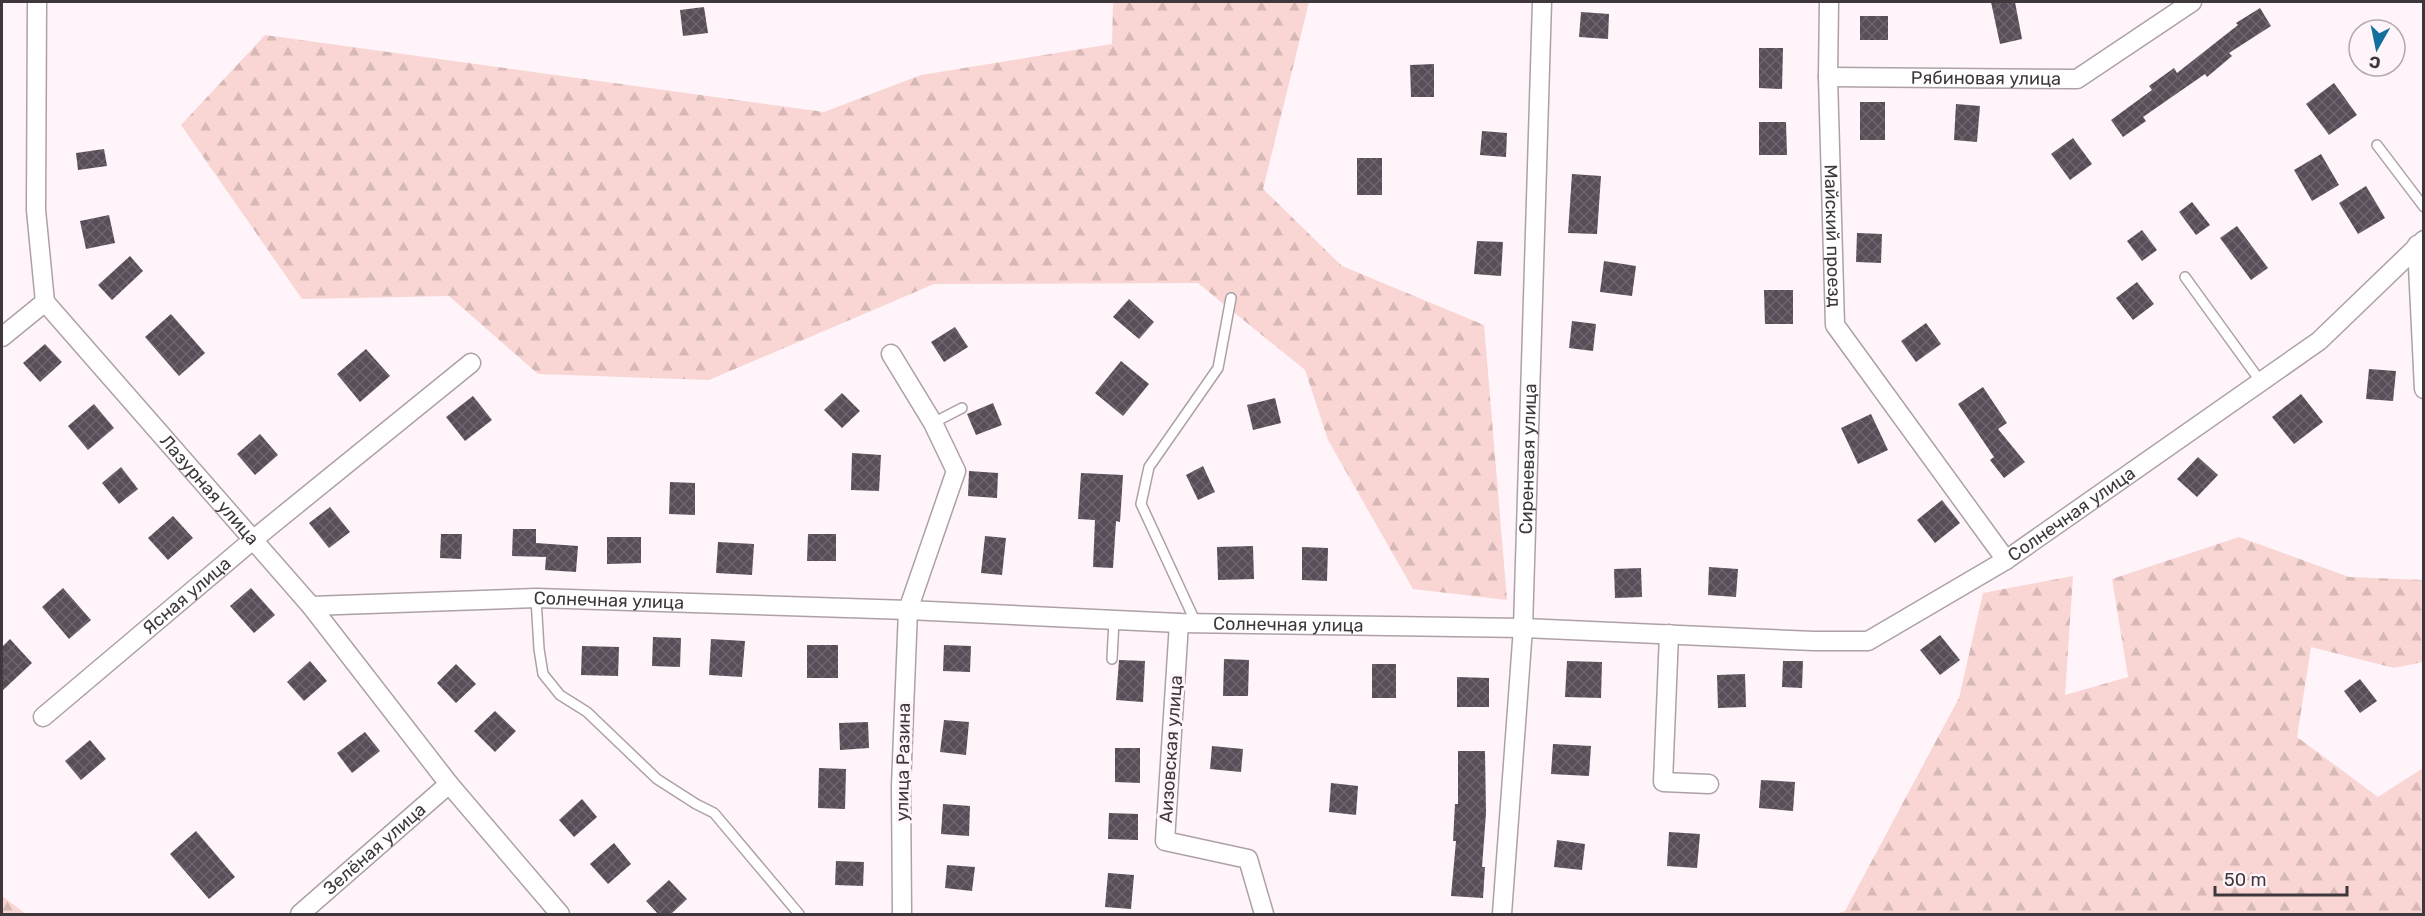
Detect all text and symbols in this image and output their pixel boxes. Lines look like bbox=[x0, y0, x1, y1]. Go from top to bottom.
north arrow bbox=[2347, 18, 2407, 78]
text: С bbox=[2368, 52, 2382, 73]
street label: Рябиновая улица bbox=[1911, 67, 2061, 90]
street label: Майский проезд bbox=[1819, 164, 1846, 308]
street label: Сиреневая улица bbox=[1515, 383, 1541, 535]
street label: Лазурная улица bbox=[155, 430, 264, 550]
street label: Солнечная улица bbox=[2004, 462, 2140, 566]
street label: Ясная улица bbox=[138, 552, 235, 639]
street label: Солнечная улица bbox=[533, 587, 684, 614]
street label: Солнечная улица bbox=[1213, 612, 1364, 637]
street label: Аизовская улица bbox=[1155, 674, 1187, 824]
street label: улица Разина bbox=[891, 702, 915, 822]
street label: Зелёная улица bbox=[319, 798, 430, 900]
scale bar bbox=[2215, 859, 2347, 897]
text: 50 m bbox=[2224, 869, 2267, 891]

